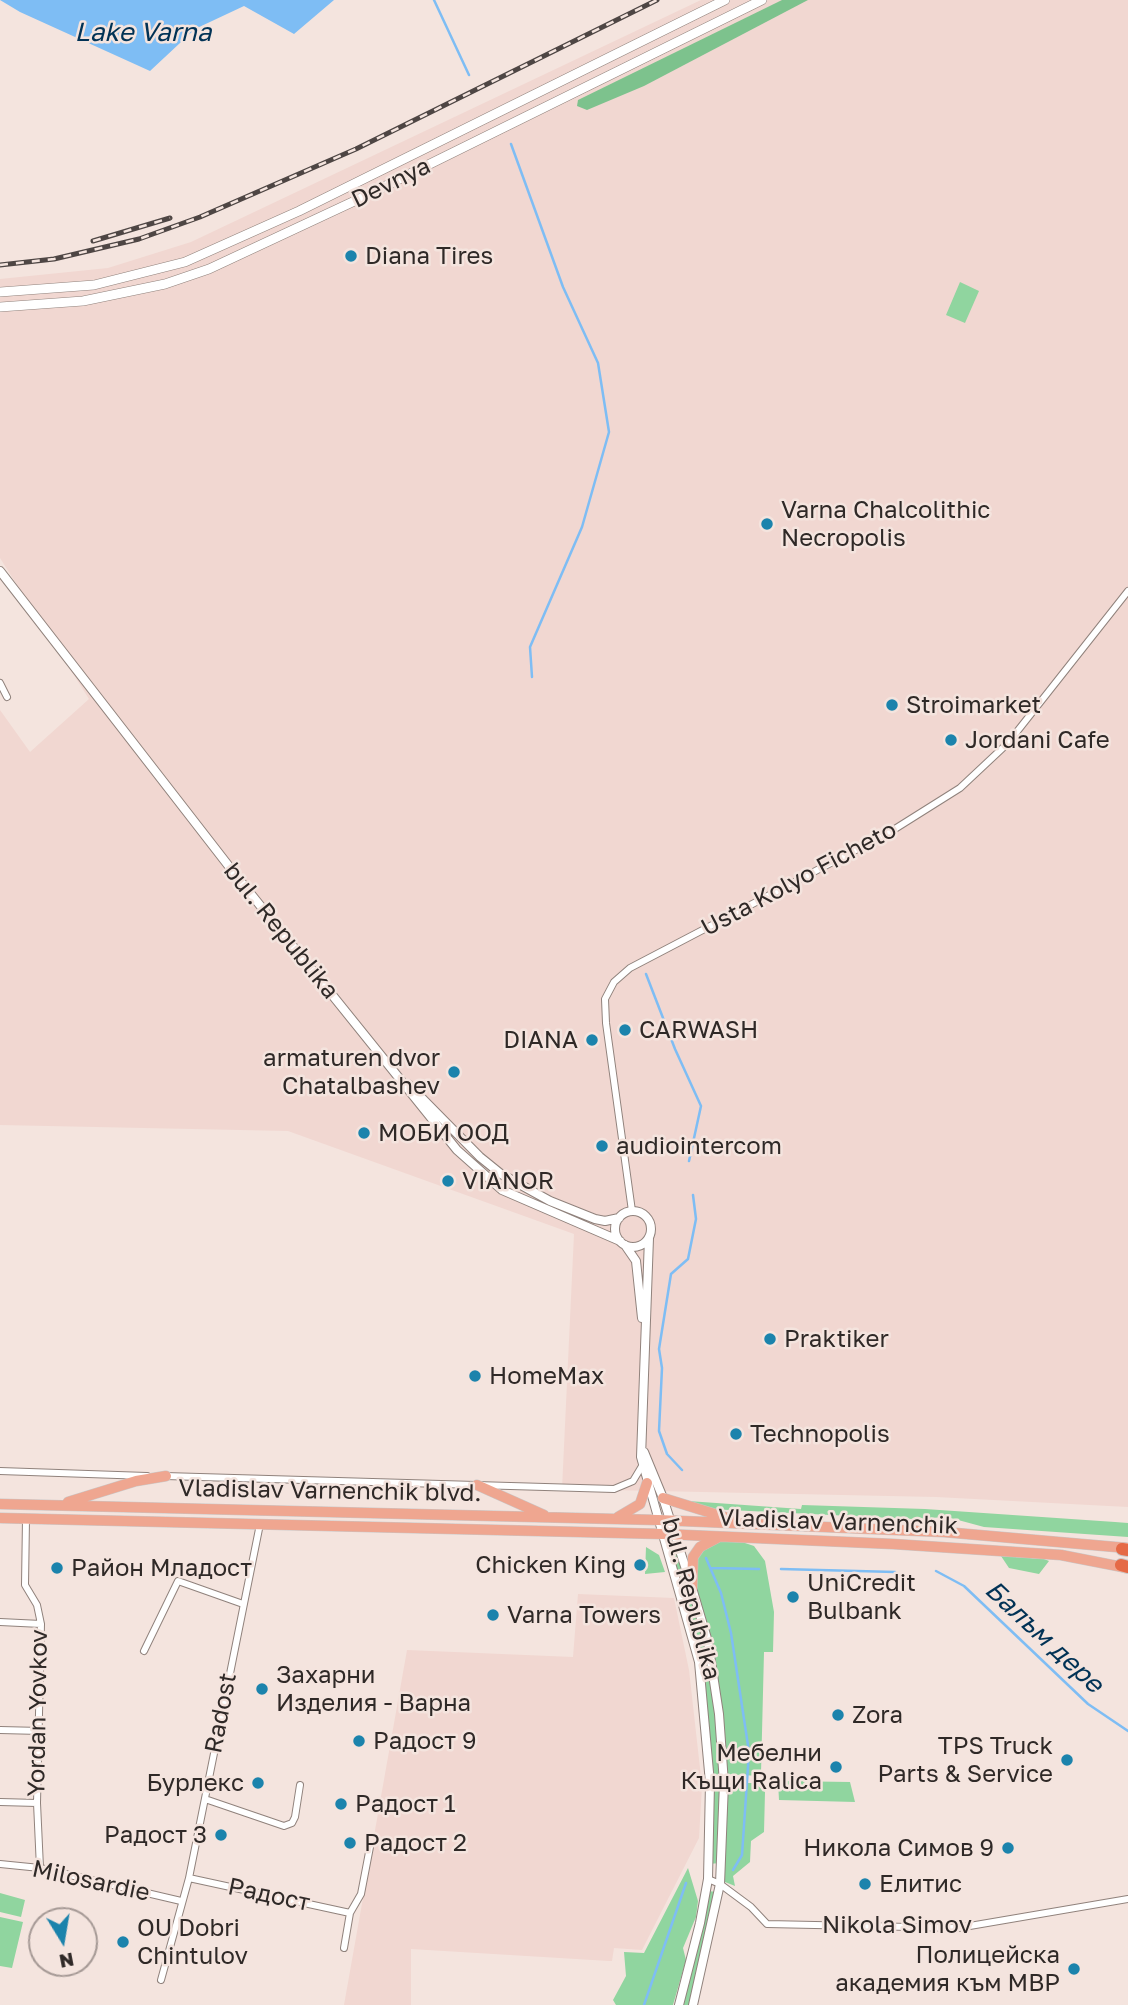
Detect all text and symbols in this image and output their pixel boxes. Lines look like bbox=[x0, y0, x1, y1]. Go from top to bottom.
water label: Lake Varna bbox=[75, 17, 211, 49]
street label: Devnya bbox=[347, 152, 435, 214]
place label: Diana Tires bbox=[365, 242, 493, 270]
marker: Diana Tires bbox=[343, 248, 359, 264]
place label: Varna Chalcolithic Necropolis bbox=[781, 496, 990, 552]
marker: Varna Chalcolithic Necropolis bbox=[759, 516, 775, 532]
place label: Stroimarket bbox=[906, 691, 1041, 719]
marker: Stroimarket bbox=[884, 697, 900, 713]
place label: Jordani Cafe bbox=[965, 726, 1110, 754]
marker: Jordani Cafe bbox=[943, 732, 959, 748]
street label: Usta Kolyo Ficheto bbox=[696, 815, 902, 943]
street label: bul. Republika bbox=[217, 857, 345, 1005]
place label: CARWASH bbox=[639, 1016, 758, 1044]
marker: CARWASH bbox=[617, 1022, 633, 1038]
place label: DIANA bbox=[503, 1026, 578, 1054]
marker: DIANA bbox=[584, 1032, 600, 1048]
place label: armaturen dvor Chatalbashev bbox=[263, 1044, 440, 1100]
marker: armaturen dvor Chatalbashev bbox=[446, 1064, 462, 1080]
place label: МОБИ ООД bbox=[378, 1119, 509, 1147]
marker: МОБИ ООД bbox=[356, 1125, 372, 1141]
place label: audiointercom bbox=[616, 1132, 782, 1160]
marker: audiointercom bbox=[594, 1138, 610, 1154]
place label: VIANOR bbox=[462, 1167, 554, 1195]
marker: VIANOR bbox=[440, 1173, 456, 1189]
place label: Praktiker bbox=[784, 1325, 889, 1353]
marker: Praktiker bbox=[762, 1331, 778, 1347]
place label: HomeMax bbox=[489, 1362, 604, 1390]
marker: HomeMax bbox=[467, 1368, 483, 1384]
place label: Technopolis bbox=[750, 1420, 890, 1448]
marker: Technopolis bbox=[728, 1426, 744, 1442]
street label: Vladislav Varnenchik blvd. bbox=[178, 1474, 482, 1508]
street label: Vladislav Varnenchik bbox=[717, 1503, 959, 1541]
street label: bul. Republika bbox=[656, 1515, 726, 1683]
place label: Chicken King bbox=[475, 1551, 626, 1579]
place label: Район Младост bbox=[71, 1554, 252, 1582]
marker: Chicken King bbox=[632, 1557, 648, 1573]
marker: Район Младост bbox=[49, 1560, 65, 1576]
place label: UniCredit Bulbank bbox=[807, 1569, 916, 1625]
water label: Балъм дере bbox=[979, 1574, 1109, 1700]
marker: UniCredit Bulbank bbox=[785, 1589, 801, 1605]
place label: Varna Towers bbox=[507, 1601, 661, 1629]
marker: Varna Towers bbox=[485, 1607, 501, 1623]
street label: Yordan Yovkov bbox=[22, 1629, 54, 1797]
place label: Захарни Изделия - Варна bbox=[276, 1661, 471, 1717]
street label: Radost bbox=[199, 1670, 243, 1756]
marker: Захарни Изделия - Варна bbox=[254, 1681, 270, 1697]
place label: Zora bbox=[852, 1701, 903, 1729]
marker: Zora bbox=[830, 1707, 846, 1723]
place label: Радост 9 bbox=[373, 1727, 477, 1755]
place label: TPS Truck Parts & Service bbox=[877, 1732, 1053, 1788]
marker: Радост 9 bbox=[351, 1733, 367, 1749]
place label: Мебелни Къщи Ralica bbox=[680, 1739, 822, 1795]
marker: TPS Truck Parts & Service bbox=[1059, 1752, 1075, 1768]
marker: Мебелни Къщи Ralica bbox=[828, 1759, 844, 1775]
place label: Бурлекс bbox=[146, 1769, 244, 1797]
marker: Бурлекс bbox=[250, 1775, 266, 1791]
place label: Радост 1 bbox=[355, 1790, 456, 1818]
marker: Радост 1 bbox=[333, 1796, 349, 1812]
place label: Радост 3 bbox=[104, 1821, 207, 1849]
marker: Радост 3 bbox=[213, 1827, 229, 1843]
place label: Радост 2 bbox=[364, 1829, 467, 1857]
place label: Никола Симов 9 bbox=[803, 1834, 994, 1862]
marker: Радост 2 bbox=[342, 1835, 358, 1851]
marker: Никола Симов 9 bbox=[1000, 1840, 1016, 1856]
street label: Milosardie bbox=[30, 1854, 152, 1908]
place label: Елитис bbox=[879, 1870, 962, 1898]
street label: Радост bbox=[225, 1872, 313, 1918]
marker: Елитис bbox=[857, 1876, 873, 1892]
north arrow bbox=[28, 1907, 98, 1977]
street label: Nikola Simov bbox=[822, 1911, 972, 1939]
place label: OU Dobri Chintulov bbox=[137, 1914, 248, 1970]
marker: OU Dobri Chintulov bbox=[115, 1934, 131, 1950]
place label: Полицейска академия към МВР bbox=[835, 1941, 1060, 1997]
text: N bbox=[57, 1948, 76, 1974]
marker: Полицейска академия към МВР bbox=[1066, 1961, 1082, 1977]

